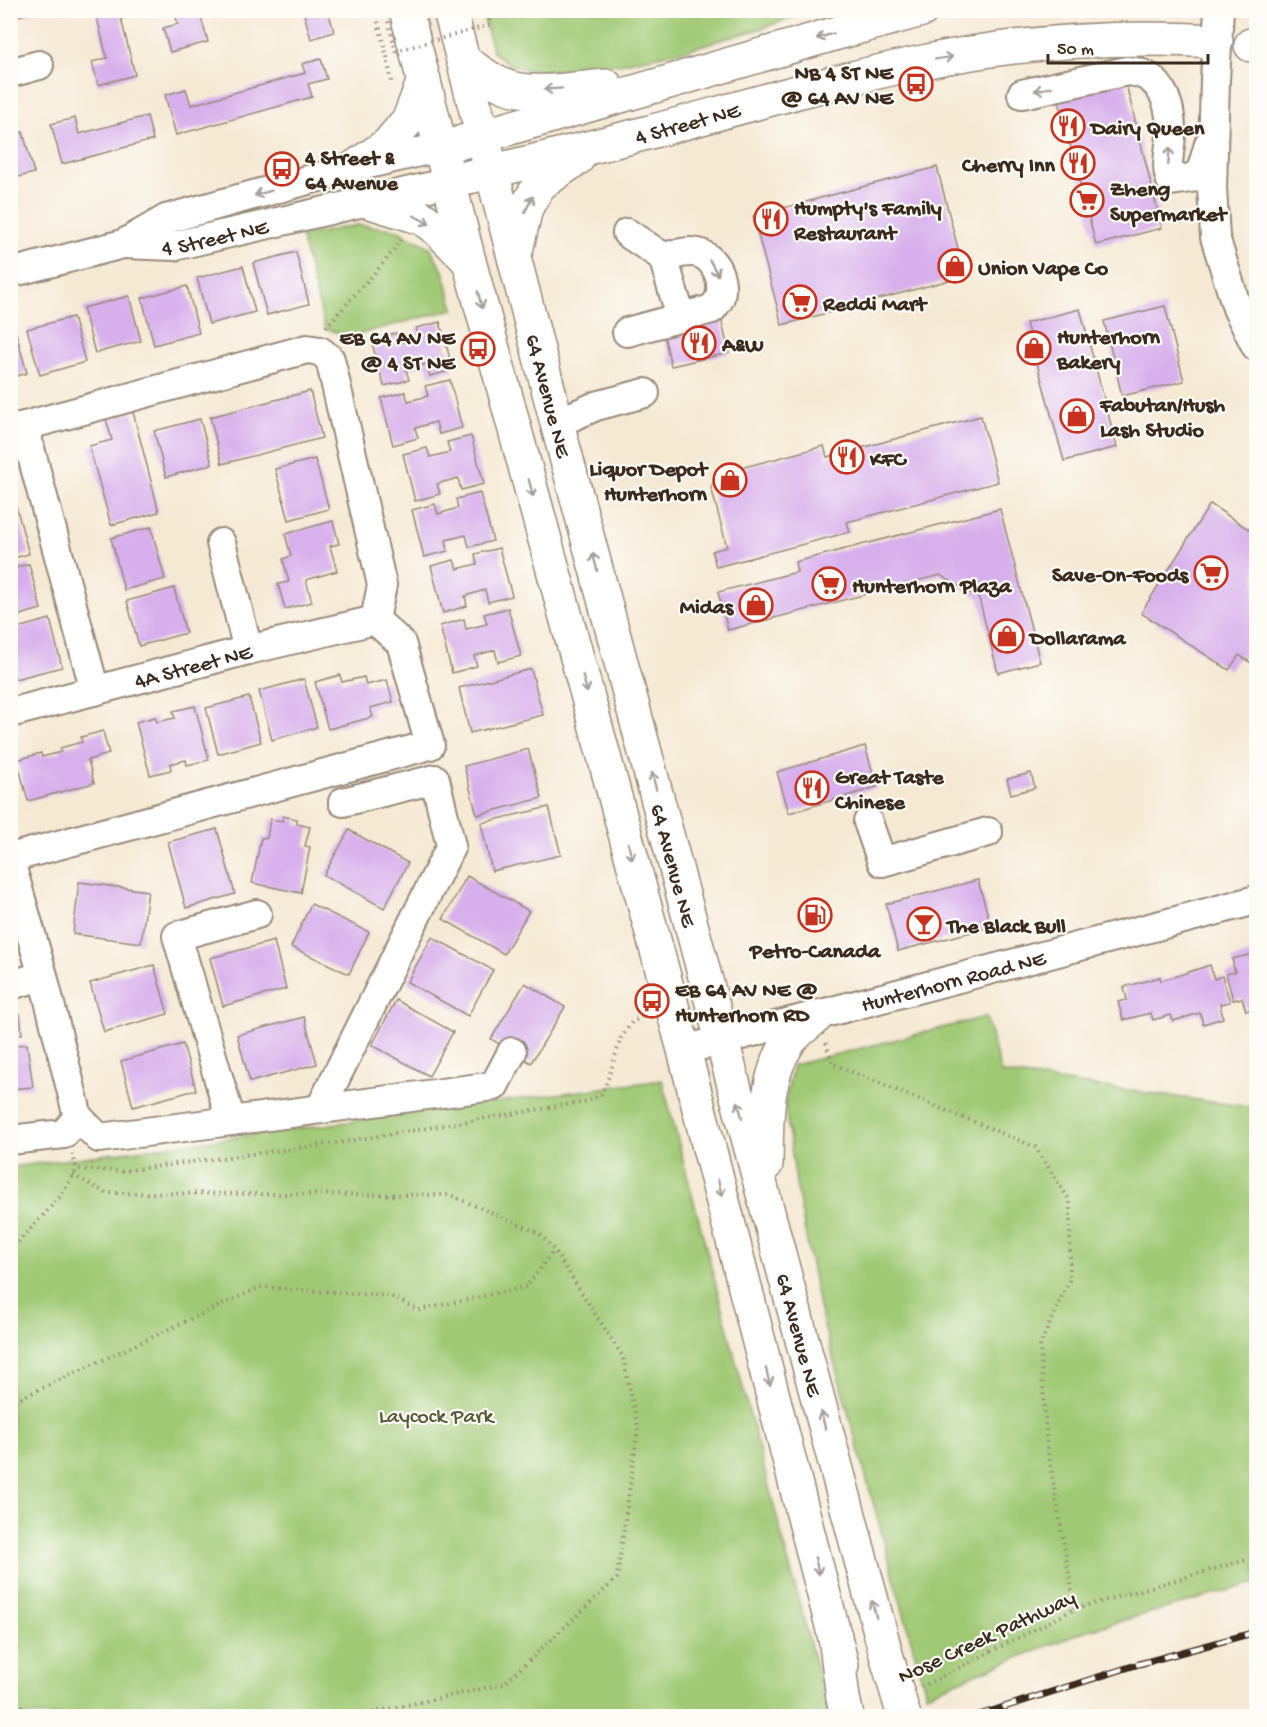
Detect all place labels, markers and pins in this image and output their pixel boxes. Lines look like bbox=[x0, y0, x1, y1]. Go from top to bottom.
place label: NB 4 ST NE @ 64 AV NE bbox=[781, 62, 894, 113]
bus stop icon: NB 4 ST NE @ 64 AV NE bbox=[898, 66, 934, 102]
restaurant icon: Dairy Queen bbox=[1050, 108, 1086, 144]
place label: Dairy Queen bbox=[1089, 117, 1205, 143]
restaurant icon: Cherry Inn bbox=[1060, 145, 1096, 181]
place label: 4 Street & 64 Avenue bbox=[304, 147, 399, 198]
bus stop icon: 4 Street & 64 Avenue bbox=[264, 151, 300, 187]
place label: Cherry Inn bbox=[961, 154, 1056, 180]
place label: Zheng Supermarket bbox=[1110, 178, 1228, 229]
supermarket icon: Zheng Supermarket bbox=[1069, 182, 1105, 218]
place label: Humpty's Family Restaurant bbox=[793, 197, 942, 248]
restaurant icon: Humpty's Family Restaurant bbox=[753, 201, 789, 237]
shop icon: Union Vape Co bbox=[937, 248, 973, 284]
place label: Union Vape Co bbox=[978, 257, 1109, 283]
supermarket icon: Reddi Mart bbox=[782, 284, 818, 320]
place label: Reddi Mart bbox=[822, 293, 928, 319]
restaurant icon: A&W bbox=[681, 325, 717, 361]
place label: Hunterhorn Bakery bbox=[1056, 326, 1160, 377]
place label: EB 64 AV NE @ 4 ST NE bbox=[340, 327, 456, 378]
shop icon: Hunterhorn Bakery bbox=[1016, 330, 1052, 366]
bus stop icon: EB 64 AV NE @ 4 ST NE bbox=[460, 331, 496, 367]
place label: A&W bbox=[721, 334, 764, 360]
place label: Fabutan/Hush Lash Studio bbox=[1099, 394, 1225, 445]
shop icon: Fabutan/Hush Lash Studio bbox=[1059, 398, 1095, 434]
restaurant icon: KFC bbox=[829, 439, 865, 475]
place label: KFC bbox=[869, 448, 907, 474]
place label: Liquor Depot Hunterhorn bbox=[589, 458, 709, 509]
shop icon: Liquor Depot Hunterhorn bbox=[712, 462, 748, 498]
supermarket icon: Save-On-Foods bbox=[1193, 555, 1229, 591]
place label: Save-On-Foods bbox=[1052, 564, 1190, 590]
supermarket icon: Hunterhorn Plaza bbox=[811, 566, 847, 602]
place label: Hunterhorn Plaza bbox=[852, 575, 1013, 601]
shop icon: Midas bbox=[738, 587, 774, 623]
place label: Midas bbox=[680, 596, 735, 622]
shop icon: Dollarama bbox=[989, 618, 1025, 654]
place label: Dollarama bbox=[1028, 627, 1127, 653]
place label: Great Taste Chinese bbox=[834, 766, 944, 817]
restaurant icon: Great Taste Chinese bbox=[794, 770, 830, 806]
fuel station icon: Petro-Canada bbox=[797, 897, 833, 933]
bar icon: The Black Bull bbox=[906, 906, 942, 942]
place label: The Black Bull bbox=[945, 915, 1066, 941]
place label: Petro-Canada bbox=[749, 940, 882, 966]
place label: EB 64 AV NE @ Hunterhorn RD bbox=[675, 979, 818, 1030]
bus stop icon: EB 64 AV NE @ Hunterhorn RD bbox=[634, 983, 670, 1019]

